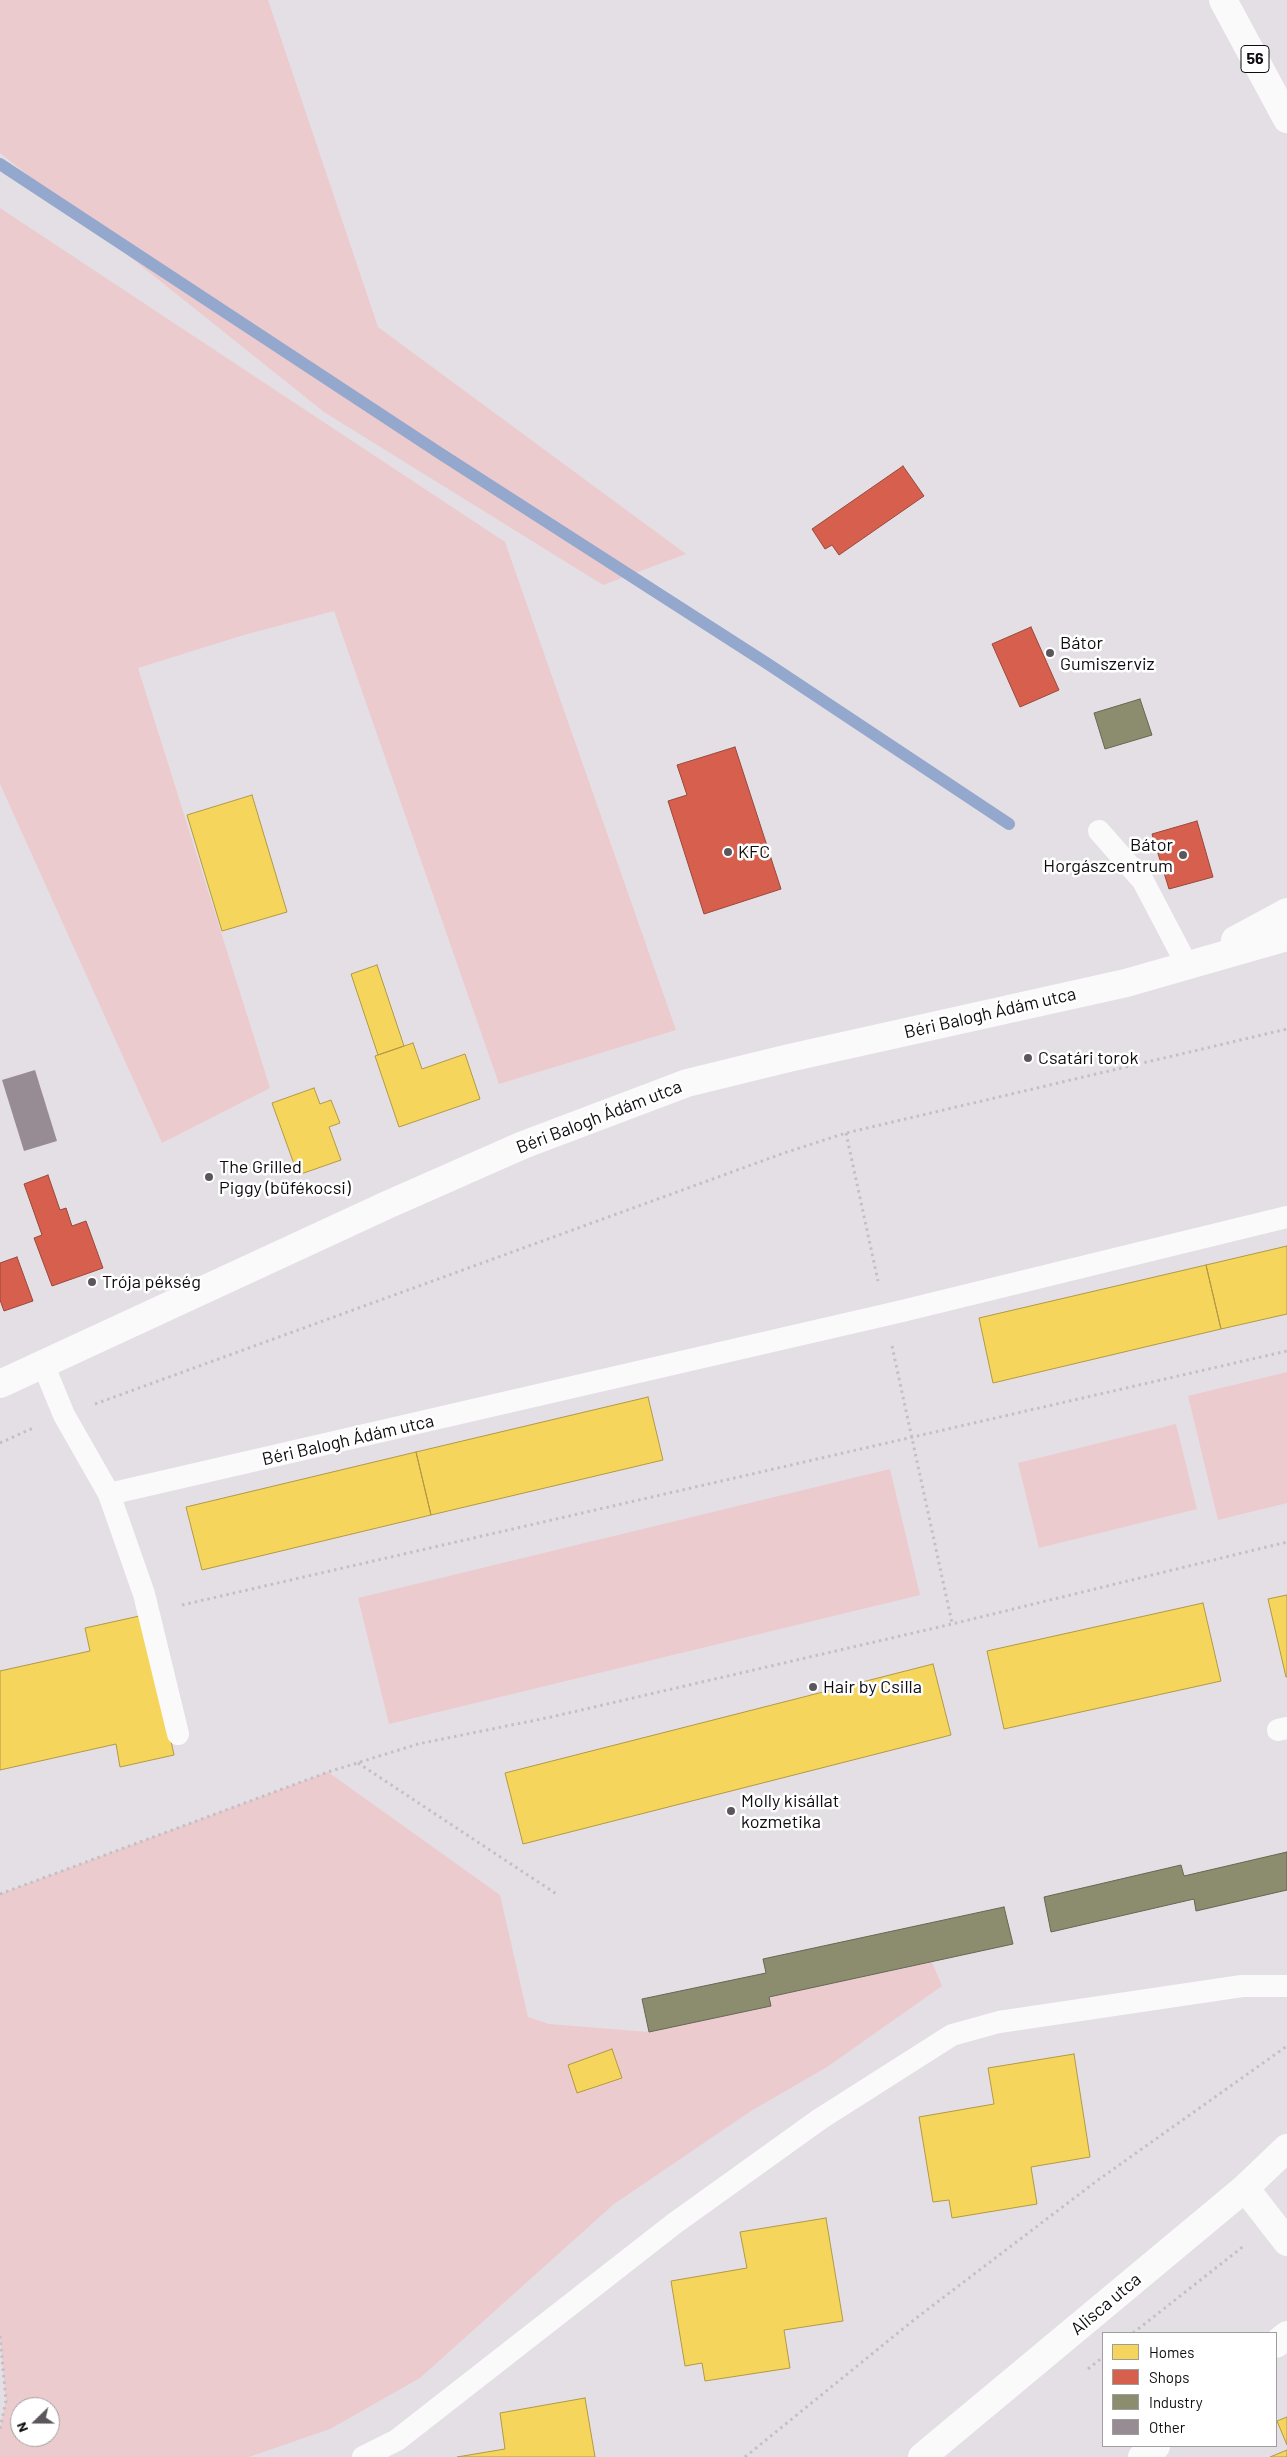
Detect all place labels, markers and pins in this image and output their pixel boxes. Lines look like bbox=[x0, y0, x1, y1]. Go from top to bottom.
place label: Bátor Gumiszerviz bbox=[1060, 632, 1155, 674]
marker: Bátor Gumiszerviz bbox=[1044, 647, 1056, 659]
place label: Bátor Horgászcentrum bbox=[1043, 834, 1173, 876]
place label: KFC bbox=[738, 841, 770, 863]
marker: KFC bbox=[722, 846, 734, 858]
marker: Bátor Horgászcentrum bbox=[1177, 849, 1189, 861]
place label: Csatári torok bbox=[1038, 1047, 1139, 1069]
marker: Csatári torok bbox=[1022, 1052, 1034, 1064]
place label: The Grilled Piggy (büfékocsi) bbox=[219, 1156, 351, 1198]
marker: The Grilled Piggy (büfékocsi) bbox=[203, 1171, 215, 1183]
place label: Trója pékség bbox=[102, 1271, 201, 1293]
marker: Trója pékség bbox=[86, 1276, 98, 1288]
place label: Hair by Csilla bbox=[823, 1676, 922, 1698]
marker: Hair by Csilla bbox=[807, 1681, 819, 1693]
place label: Molly kisállat kozmetika bbox=[741, 1790, 839, 1832]
marker: Molly kisállat kozmetika bbox=[725, 1805, 737, 1817]

